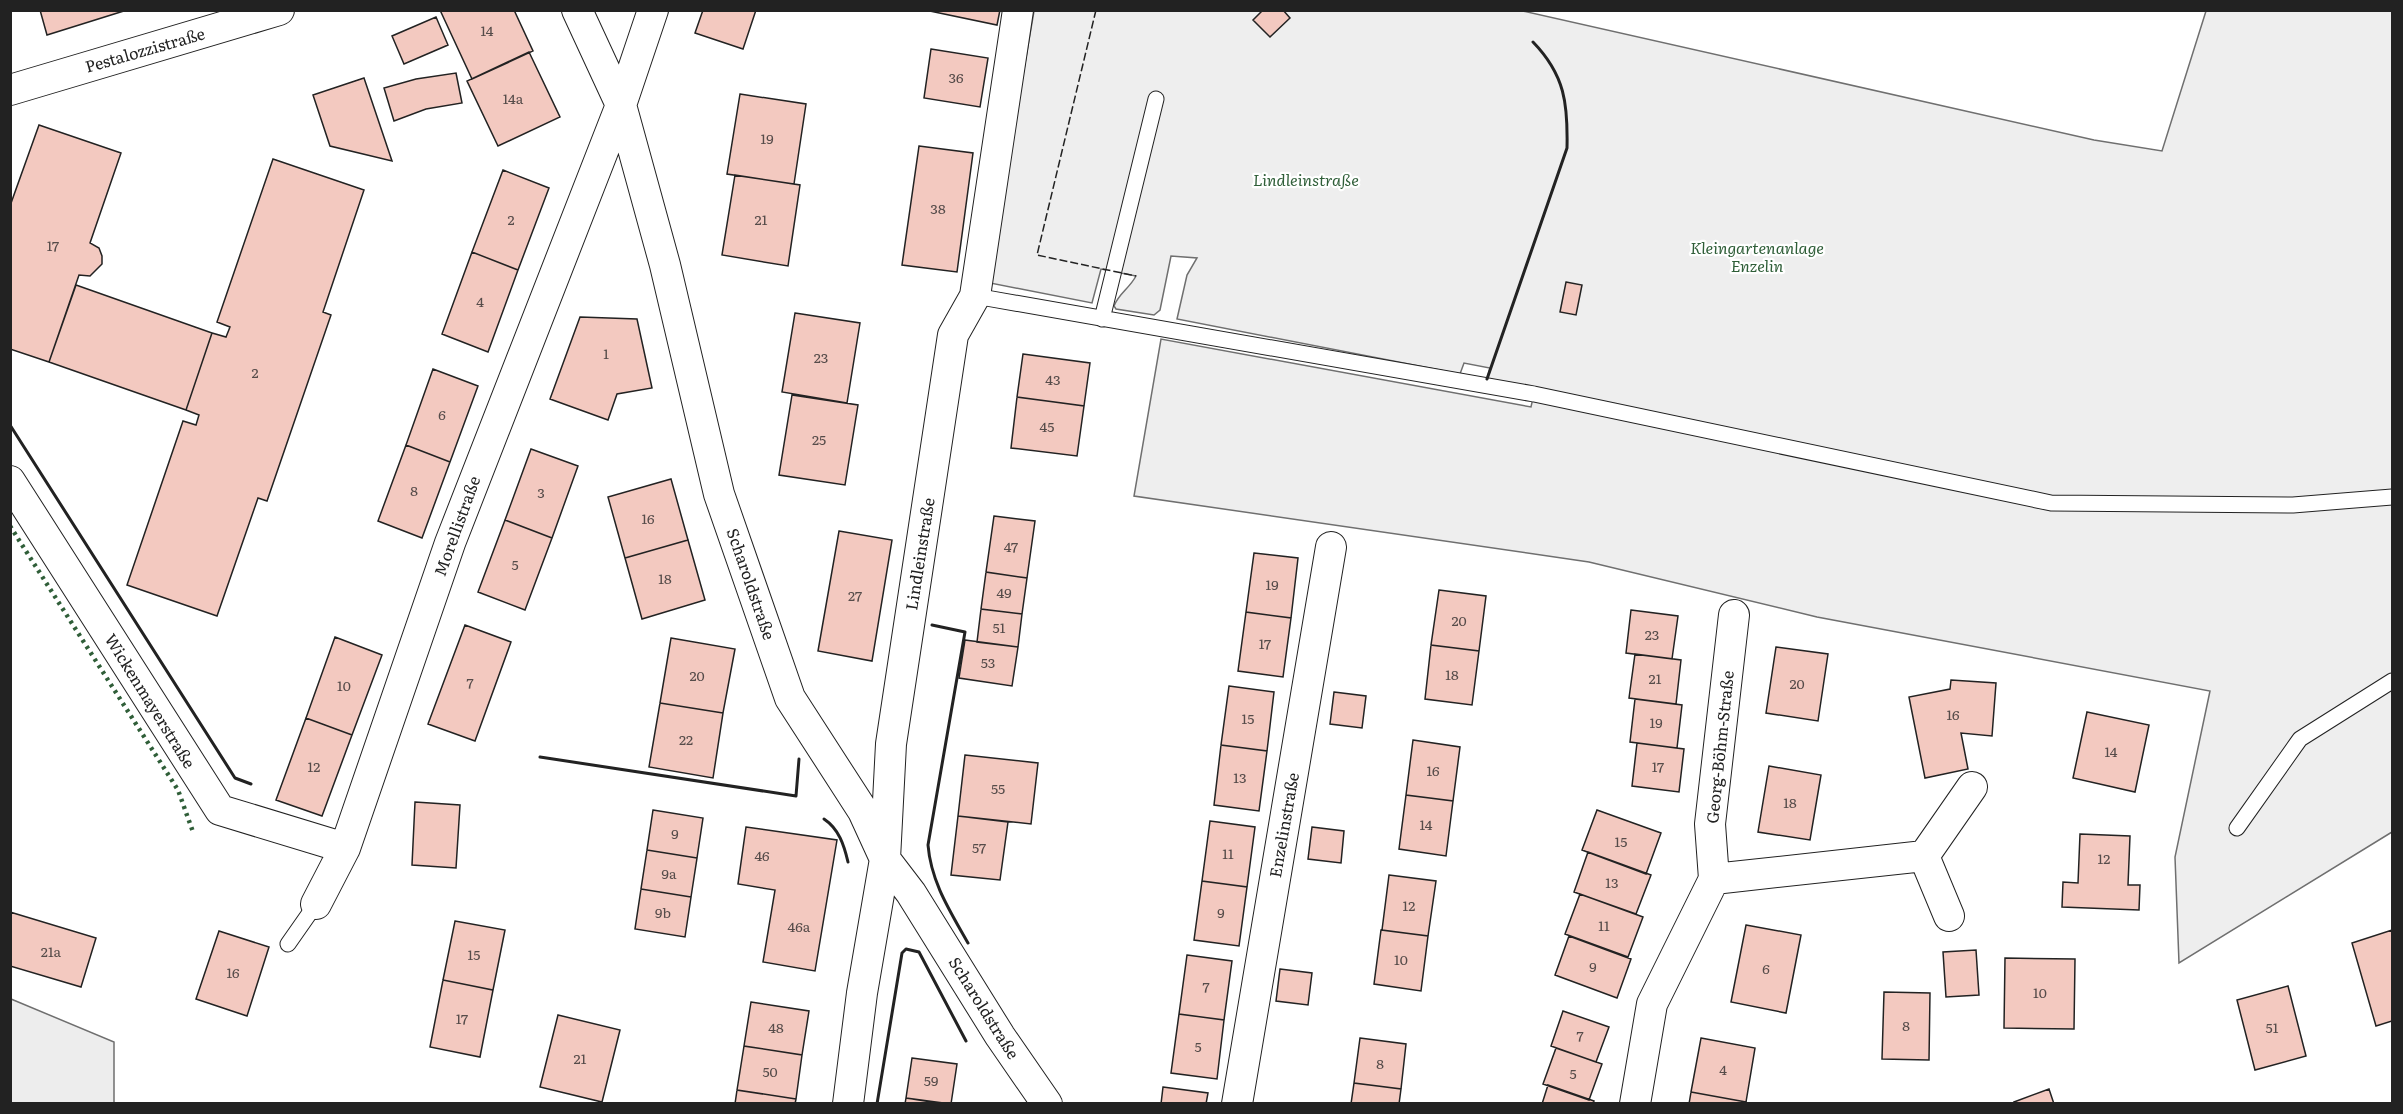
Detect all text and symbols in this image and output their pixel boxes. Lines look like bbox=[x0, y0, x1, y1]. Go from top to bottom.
street label: Pestalozzistraße bbox=[82, 20, 207, 78]
house number: 14 bbox=[481, 20, 494, 40]
house number: 36 bbox=[948, 67, 964, 87]
house number: 14a bbox=[503, 88, 524, 108]
house number: 19 bbox=[760, 128, 774, 148]
park label: Lindleinstraße bbox=[1253, 167, 1359, 191]
house number: 38 bbox=[930, 198, 946, 218]
house number: 2 bbox=[507, 209, 515, 229]
house number: 21 bbox=[755, 209, 768, 229]
house number: 17 bbox=[47, 235, 59, 255]
park label: Kleingartenanlage Enzelin bbox=[1690, 235, 1824, 277]
house number: 4 bbox=[476, 291, 484, 311]
house number: 1 bbox=[603, 343, 609, 363]
house number: 23 bbox=[814, 347, 828, 367]
house number: 2 bbox=[251, 362, 259, 382]
house number: 43 bbox=[1045, 369, 1061, 389]
house number: 6 bbox=[438, 404, 446, 424]
house number: 45 bbox=[1040, 416, 1054, 436]
house number: 25 bbox=[812, 429, 826, 449]
street label: Morellistraße bbox=[427, 472, 485, 579]
house number: 8 bbox=[410, 480, 418, 500]
house number: 3 bbox=[537, 482, 545, 502]
street label: Lindleinstraße bbox=[898, 496, 940, 612]
house number: 16 bbox=[641, 508, 655, 528]
street label: Scharoldstraße bbox=[722, 525, 782, 643]
house number: 47 bbox=[1004, 536, 1018, 556]
house number: 5 bbox=[511, 554, 519, 574]
house number: 18 bbox=[658, 568, 672, 588]
house number: 19 bbox=[1265, 574, 1279, 594]
house number: 49 bbox=[996, 582, 1012, 602]
house number: 27 bbox=[848, 585, 862, 605]
house number: 20 bbox=[1451, 610, 1467, 630]
house number: 51 bbox=[993, 617, 1006, 637]
house number: 23 bbox=[1645, 624, 1659, 644]
street label: Wickenmayerstraße bbox=[100, 628, 202, 772]
house number: 17 bbox=[1259, 633, 1271, 653]
house number: 53 bbox=[981, 652, 995, 672]
house number: 18 bbox=[1445, 664, 1459, 684]
house number: 20 bbox=[689, 665, 705, 685]
house number: 21 bbox=[1649, 668, 1662, 688]
street label: Georg-Böhm-Straße bbox=[1699, 669, 1739, 824]
house number: 7 bbox=[466, 672, 474, 692]
house number: 20 bbox=[1789, 673, 1805, 693]
house number: 10 bbox=[337, 675, 351, 695]
house number: 16 bbox=[1946, 704, 1960, 724]
house number: 15 bbox=[1242, 708, 1254, 728]
house number: 19 bbox=[1649, 712, 1663, 732]
house number: 22 bbox=[679, 729, 693, 749]
house number: 14 bbox=[2105, 741, 2118, 761]
house number: 12 bbox=[308, 756, 320, 776]
house number: 17 bbox=[1652, 756, 1664, 776]
house number: 16 bbox=[1426, 760, 1440, 780]
house number: 13 bbox=[1233, 767, 1247, 787]
street label: Enzelinstraße bbox=[1262, 770, 1304, 879]
house number: 55 bbox=[991, 778, 1005, 798]
house number: 18 bbox=[1783, 792, 1797, 812]
house number: 14 bbox=[1420, 814, 1433, 834]
house number: 9 bbox=[671, 823, 679, 843]
house number: 15 bbox=[1615, 831, 1627, 851]
house number: 57 bbox=[972, 837, 986, 857]
house number: 11 bbox=[1222, 843, 1234, 863]
house number: 46 bbox=[754, 845, 770, 865]
house number: 12 bbox=[2098, 848, 2110, 868]
house number: 9a bbox=[662, 863, 677, 883]
house number: 13 bbox=[1605, 872, 1619, 892]
house number: 12 bbox=[1403, 895, 1415, 915]
house number: 9b bbox=[655, 902, 671, 922]
house number: 9 bbox=[1217, 902, 1225, 922]
house number: 11 bbox=[1598, 915, 1610, 935]
house number: 46a bbox=[788, 916, 811, 936]
house number: 21a bbox=[41, 941, 62, 961]
house number: 15 bbox=[468, 944, 480, 964]
house number: 10 bbox=[1394, 949, 1408, 969]
street label: Scharoldstraße bbox=[944, 952, 1026, 1063]
house number: 9 bbox=[1589, 956, 1597, 976]
house number: 6 bbox=[1762, 958, 1770, 978]
house number: 16 bbox=[226, 962, 240, 982]
house number: 7 bbox=[1202, 976, 1210, 996]
house number: 10 bbox=[2033, 982, 2047, 1002]
house number: 17 bbox=[456, 1008, 468, 1028]
house number: 8 bbox=[1902, 1015, 1910, 1035]
house number: 48 bbox=[768, 1017, 784, 1037]
house number: 51 bbox=[2266, 1017, 2279, 1037]
house number: 7 bbox=[1576, 1025, 1584, 1045]
house number: 5 bbox=[1194, 1036, 1202, 1056]
house number: 21 bbox=[574, 1048, 587, 1068]
house number: 8 bbox=[1376, 1053, 1384, 1073]
house number: 4 bbox=[1719, 1059, 1727, 1079]
house number: 50 bbox=[762, 1061, 778, 1081]
house number: 5 bbox=[1569, 1063, 1577, 1083]
house number: 59 bbox=[924, 1070, 938, 1090]

